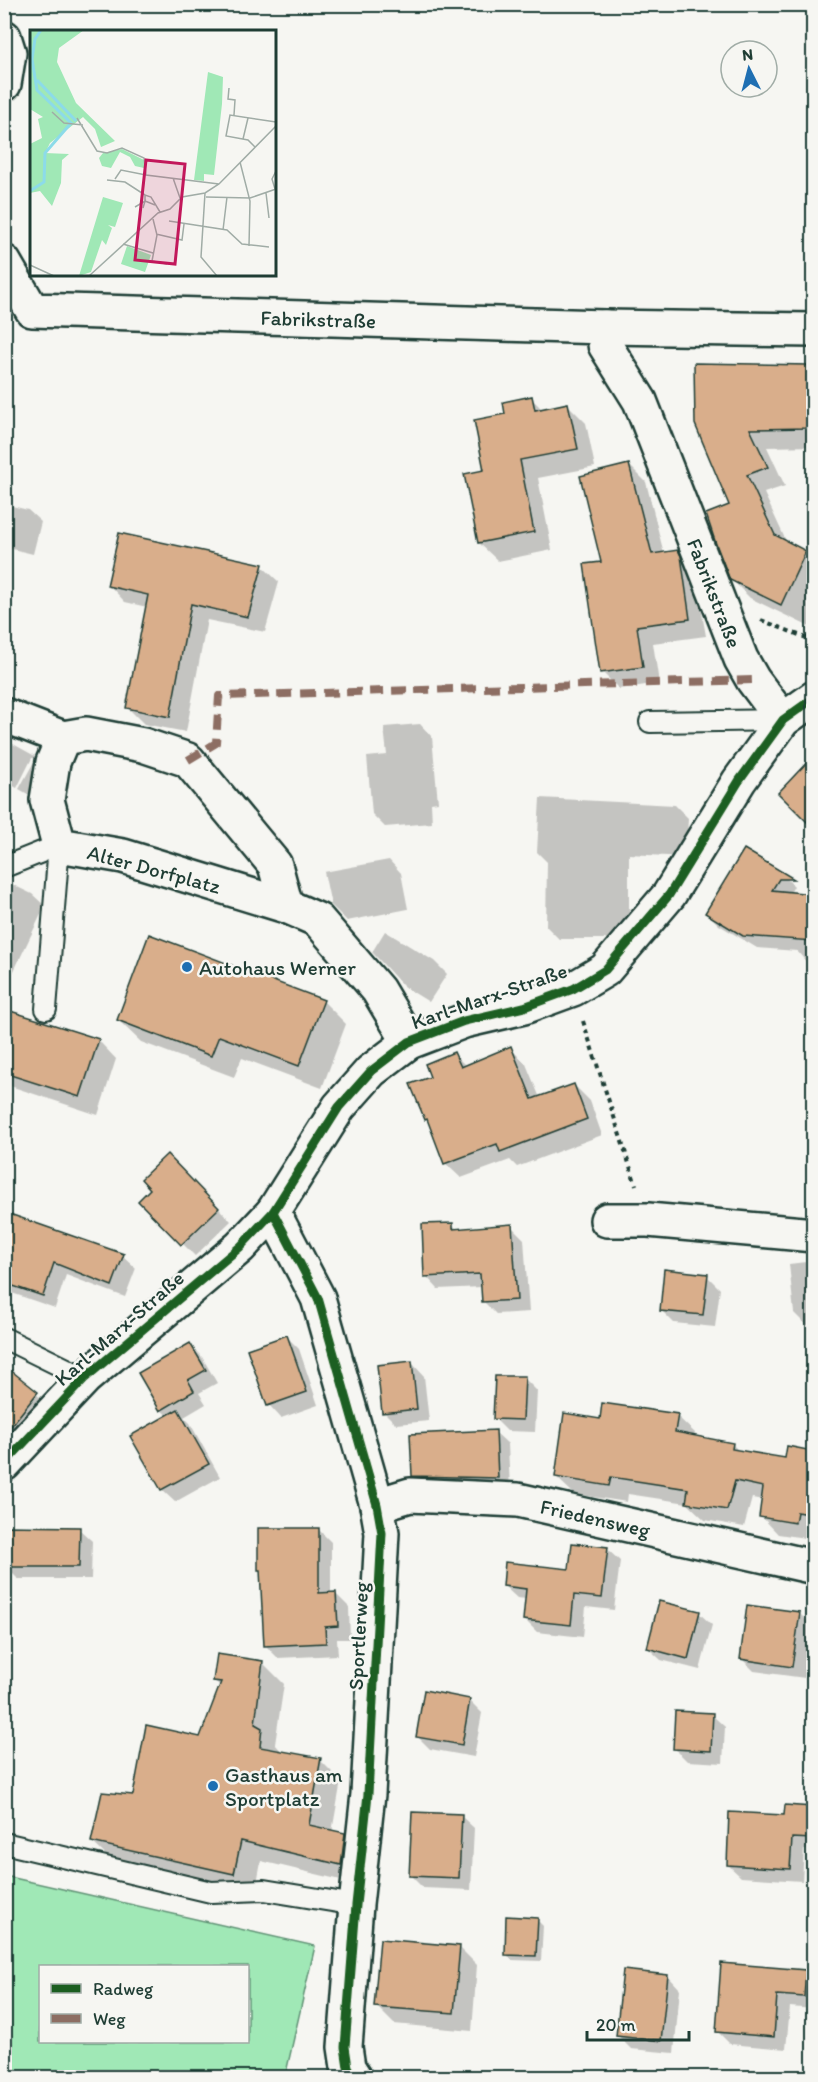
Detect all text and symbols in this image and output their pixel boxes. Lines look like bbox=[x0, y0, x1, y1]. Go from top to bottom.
inset map bbox=[30, 30, 276, 276]
north arrow bbox=[719, 39, 779, 99]
text: N bbox=[741, 45, 754, 65]
street label: Fabrikstraße bbox=[260, 304, 376, 333]
street label: Fabrikstraße bbox=[682, 534, 748, 651]
street label: Alter Dorfplatz bbox=[85, 839, 223, 899]
place label: Autohaus Werner bbox=[199, 955, 356, 980]
street label: Karl-Marx-Straße bbox=[408, 958, 570, 1034]
marker: Autohaus Werner bbox=[180, 960, 194, 974]
street label: Karl-Marx-Straße bbox=[49, 1265, 189, 1391]
street label: Friedensweg bbox=[538, 1493, 653, 1542]
street label: Sportlerweg bbox=[343, 1581, 373, 1691]
place label: Gasthaus am Sportplatz bbox=[225, 1762, 343, 1811]
marker: Gasthaus am Sportplatz bbox=[206, 1779, 220, 1793]
legend bbox=[39, 1965, 249, 2043]
text: Radweg bbox=[93, 1978, 154, 2000]
scale bar bbox=[587, 2004, 689, 2042]
text: Weg bbox=[93, 2008, 126, 2030]
text: 20 m bbox=[596, 2014, 636, 2036]

